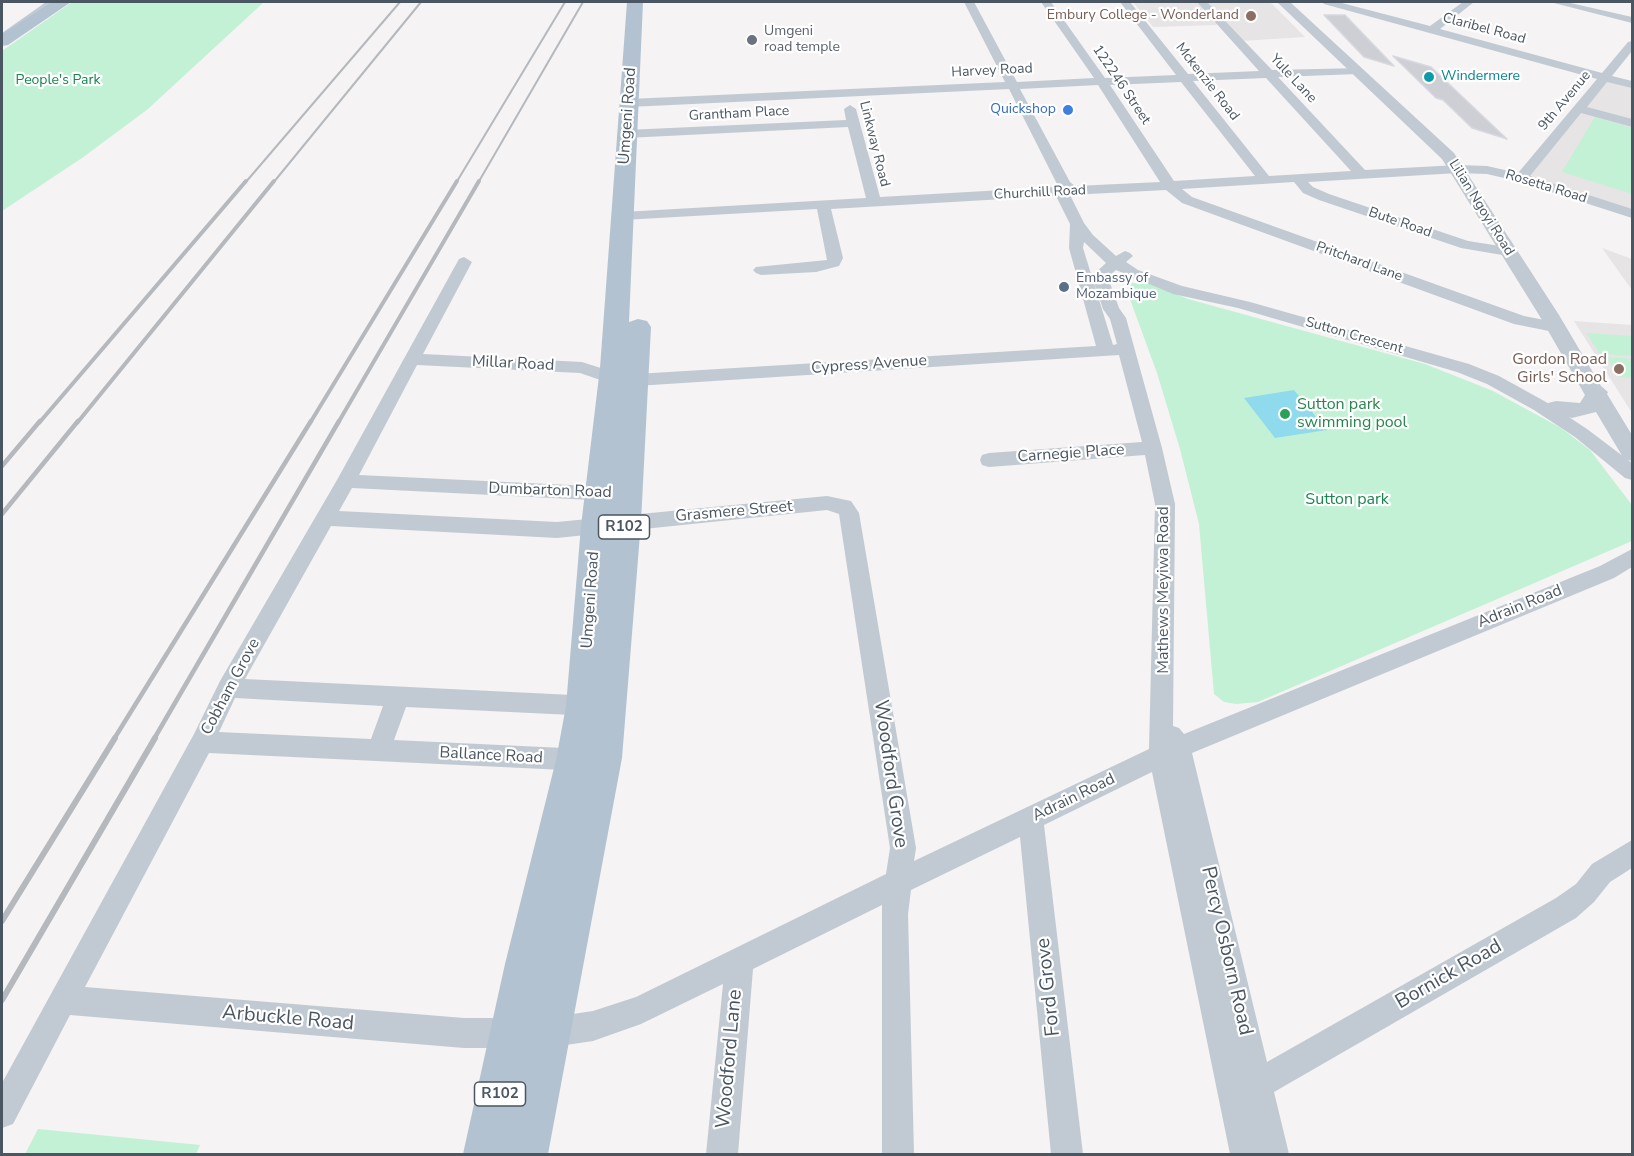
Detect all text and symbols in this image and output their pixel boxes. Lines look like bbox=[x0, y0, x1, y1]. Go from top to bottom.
place label: Embury College - Wonderland bbox=[1047, 8, 1239, 24]
marker: Embury College - Wonderland bbox=[1244, 9, 1258, 23]
street label: Claribel Road bbox=[1441, 10, 1527, 48]
place label: Umgeni road temple bbox=[764, 24, 840, 56]
marker: Umgeni road temple bbox=[745, 33, 759, 47]
street label: Mckenzie Road bbox=[1171, 40, 1243, 124]
street label: 122246 Street bbox=[1088, 42, 1154, 128]
street label: Yule Lane bbox=[1266, 51, 1320, 107]
street label: Harvey Road bbox=[951, 60, 1033, 82]
street label: Umgeni Road bbox=[615, 67, 641, 165]
street label: 9th Avenue bbox=[1535, 68, 1595, 134]
place label: Windermere bbox=[1441, 69, 1520, 85]
marker: Windermere bbox=[1422, 70, 1436, 84]
park label: People's Park bbox=[16, 73, 100, 89]
street label: Linkway Road bbox=[855, 99, 893, 189]
place label: Quickshop bbox=[990, 102, 1056, 118]
street label: Grantham Place bbox=[688, 103, 790, 125]
marker: Quickshop bbox=[1061, 103, 1075, 117]
street label: Lilian Ngoyi Road bbox=[1445, 157, 1517, 259]
street label: Rosetta Road bbox=[1503, 167, 1589, 207]
street label: Churchill Road bbox=[993, 182, 1087, 204]
street label: Bute Road bbox=[1366, 204, 1434, 242]
street label: Pritchard Lane bbox=[1313, 239, 1405, 285]
place label: Embassy of Mozambique bbox=[1076, 271, 1156, 304]
marker: Embassy of Mozambique bbox=[1057, 280, 1071, 294]
street label: Sutton Crescent bbox=[1303, 314, 1405, 358]
place label: Gordon Road Girls' School bbox=[1512, 350, 1607, 388]
street label: Cypress Avenue bbox=[810, 351, 928, 379]
street label: Millar Road bbox=[471, 352, 555, 376]
marker: Gordon Road Girls' School bbox=[1612, 362, 1626, 376]
place label: Sutton park swimming pool bbox=[1297, 395, 1407, 433]
marker: Sutton park swimming pool bbox=[1278, 407, 1292, 421]
street label: Carnegie Place bbox=[1017, 441, 1125, 467]
street label: Dumbarton Road bbox=[488, 479, 612, 503]
park label: Sutton park bbox=[1305, 490, 1389, 510]
street label: Grasmere Street bbox=[675, 497, 793, 527]
street label: Mathews Meyiwa Road bbox=[1154, 506, 1174, 674]
road number: R102 bbox=[598, 515, 650, 539]
street label: Umgeni Road bbox=[578, 551, 604, 649]
street label: Adrain Road bbox=[1475, 581, 1565, 633]
street label: Cobham Grove bbox=[198, 635, 264, 739]
street label: Woodford Grove bbox=[868, 698, 912, 850]
street label: Ballance Road bbox=[439, 744, 543, 768]
street label: Adrain Road bbox=[1030, 770, 1118, 826]
street label: Percy Osborn Road bbox=[1195, 864, 1257, 1038]
street label: Bornick Road bbox=[1392, 935, 1506, 1015]
street label: Ford Grove bbox=[1032, 937, 1066, 1037]
street label: Woodford Lane bbox=[712, 988, 748, 1130]
street label: Arbuckle Road bbox=[221, 1001, 355, 1037]
road number: R102 bbox=[474, 1082, 526, 1106]

